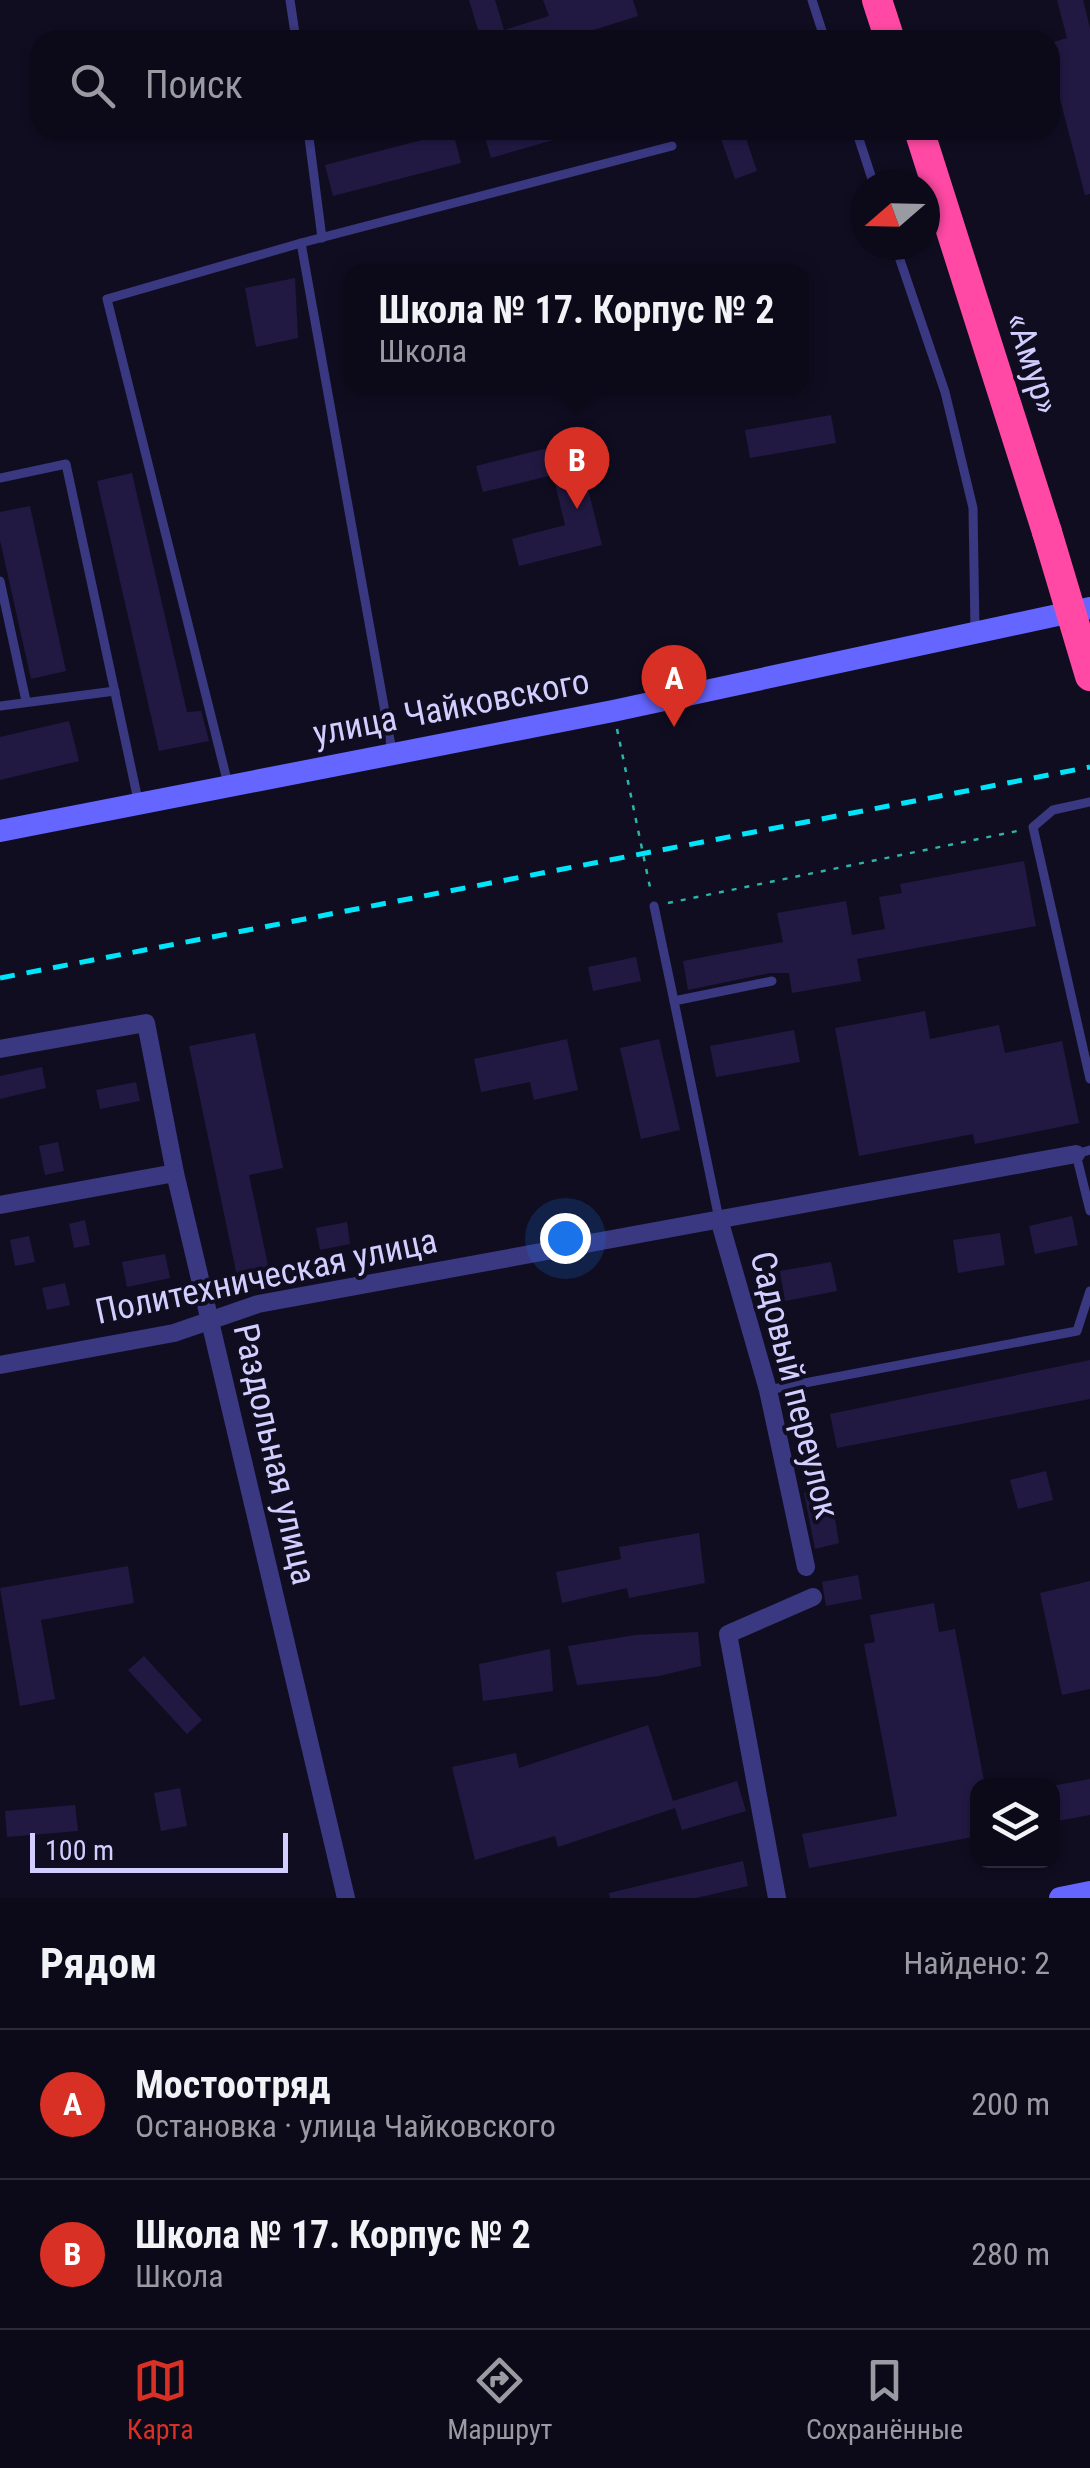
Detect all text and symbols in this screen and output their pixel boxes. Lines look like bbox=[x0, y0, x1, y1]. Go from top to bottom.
search box bbox=[30, 30, 1060, 140]
icon: search bbox=[65, 58, 120, 113]
text: Поиск bbox=[145, 63, 243, 107]
north arrow bbox=[850, 170, 940, 260]
popup bbox=[344, 264, 809, 394]
text: Школа № 17. Корпус № 2 bbox=[379, 288, 774, 332]
street label: «Амур» bbox=[997, 307, 1068, 419]
text: Школа bbox=[379, 332, 467, 370]
pin: B bbox=[544, 426, 610, 509]
pin: A bbox=[642, 644, 706, 727]
street label: улица Чайковского bbox=[310, 661, 593, 754]
your location bbox=[540, 1213, 591, 1264]
street label: Политехническая улица bbox=[92, 1220, 441, 1333]
street label: Садовый переулок bbox=[741, 1247, 848, 1523]
street label: Раздольная улица bbox=[225, 1320, 324, 1589]
map controls bbox=[970, 1778, 1060, 1868]
button: layers bbox=[970, 1778, 1060, 1868]
scale bar bbox=[30, 1828, 288, 1872]
text: 100 m bbox=[45, 1834, 114, 1867]
text: Рядом bbox=[40, 1939, 157, 1988]
text: Найдено: 2 bbox=[903, 1944, 1050, 1982]
text: Мостоотряд bbox=[135, 2063, 330, 2107]
text: A bbox=[63, 2085, 82, 2123]
text: 200 m bbox=[971, 2085, 1050, 2123]
text: Остановка · улица Чайковского bbox=[135, 2107, 556, 2145]
text: Школа № 17. Корпус № 2 bbox=[135, 2213, 531, 2257]
text: B bbox=[64, 2235, 81, 2273]
text: 280 m bbox=[971, 2235, 1050, 2273]
text: Школа bbox=[135, 2257, 224, 2295]
tab: Карта bbox=[127, 2353, 194, 2446]
tab: Маршрут bbox=[447, 2353, 553, 2446]
tab: Сохранённые bbox=[806, 2353, 963, 2446]

